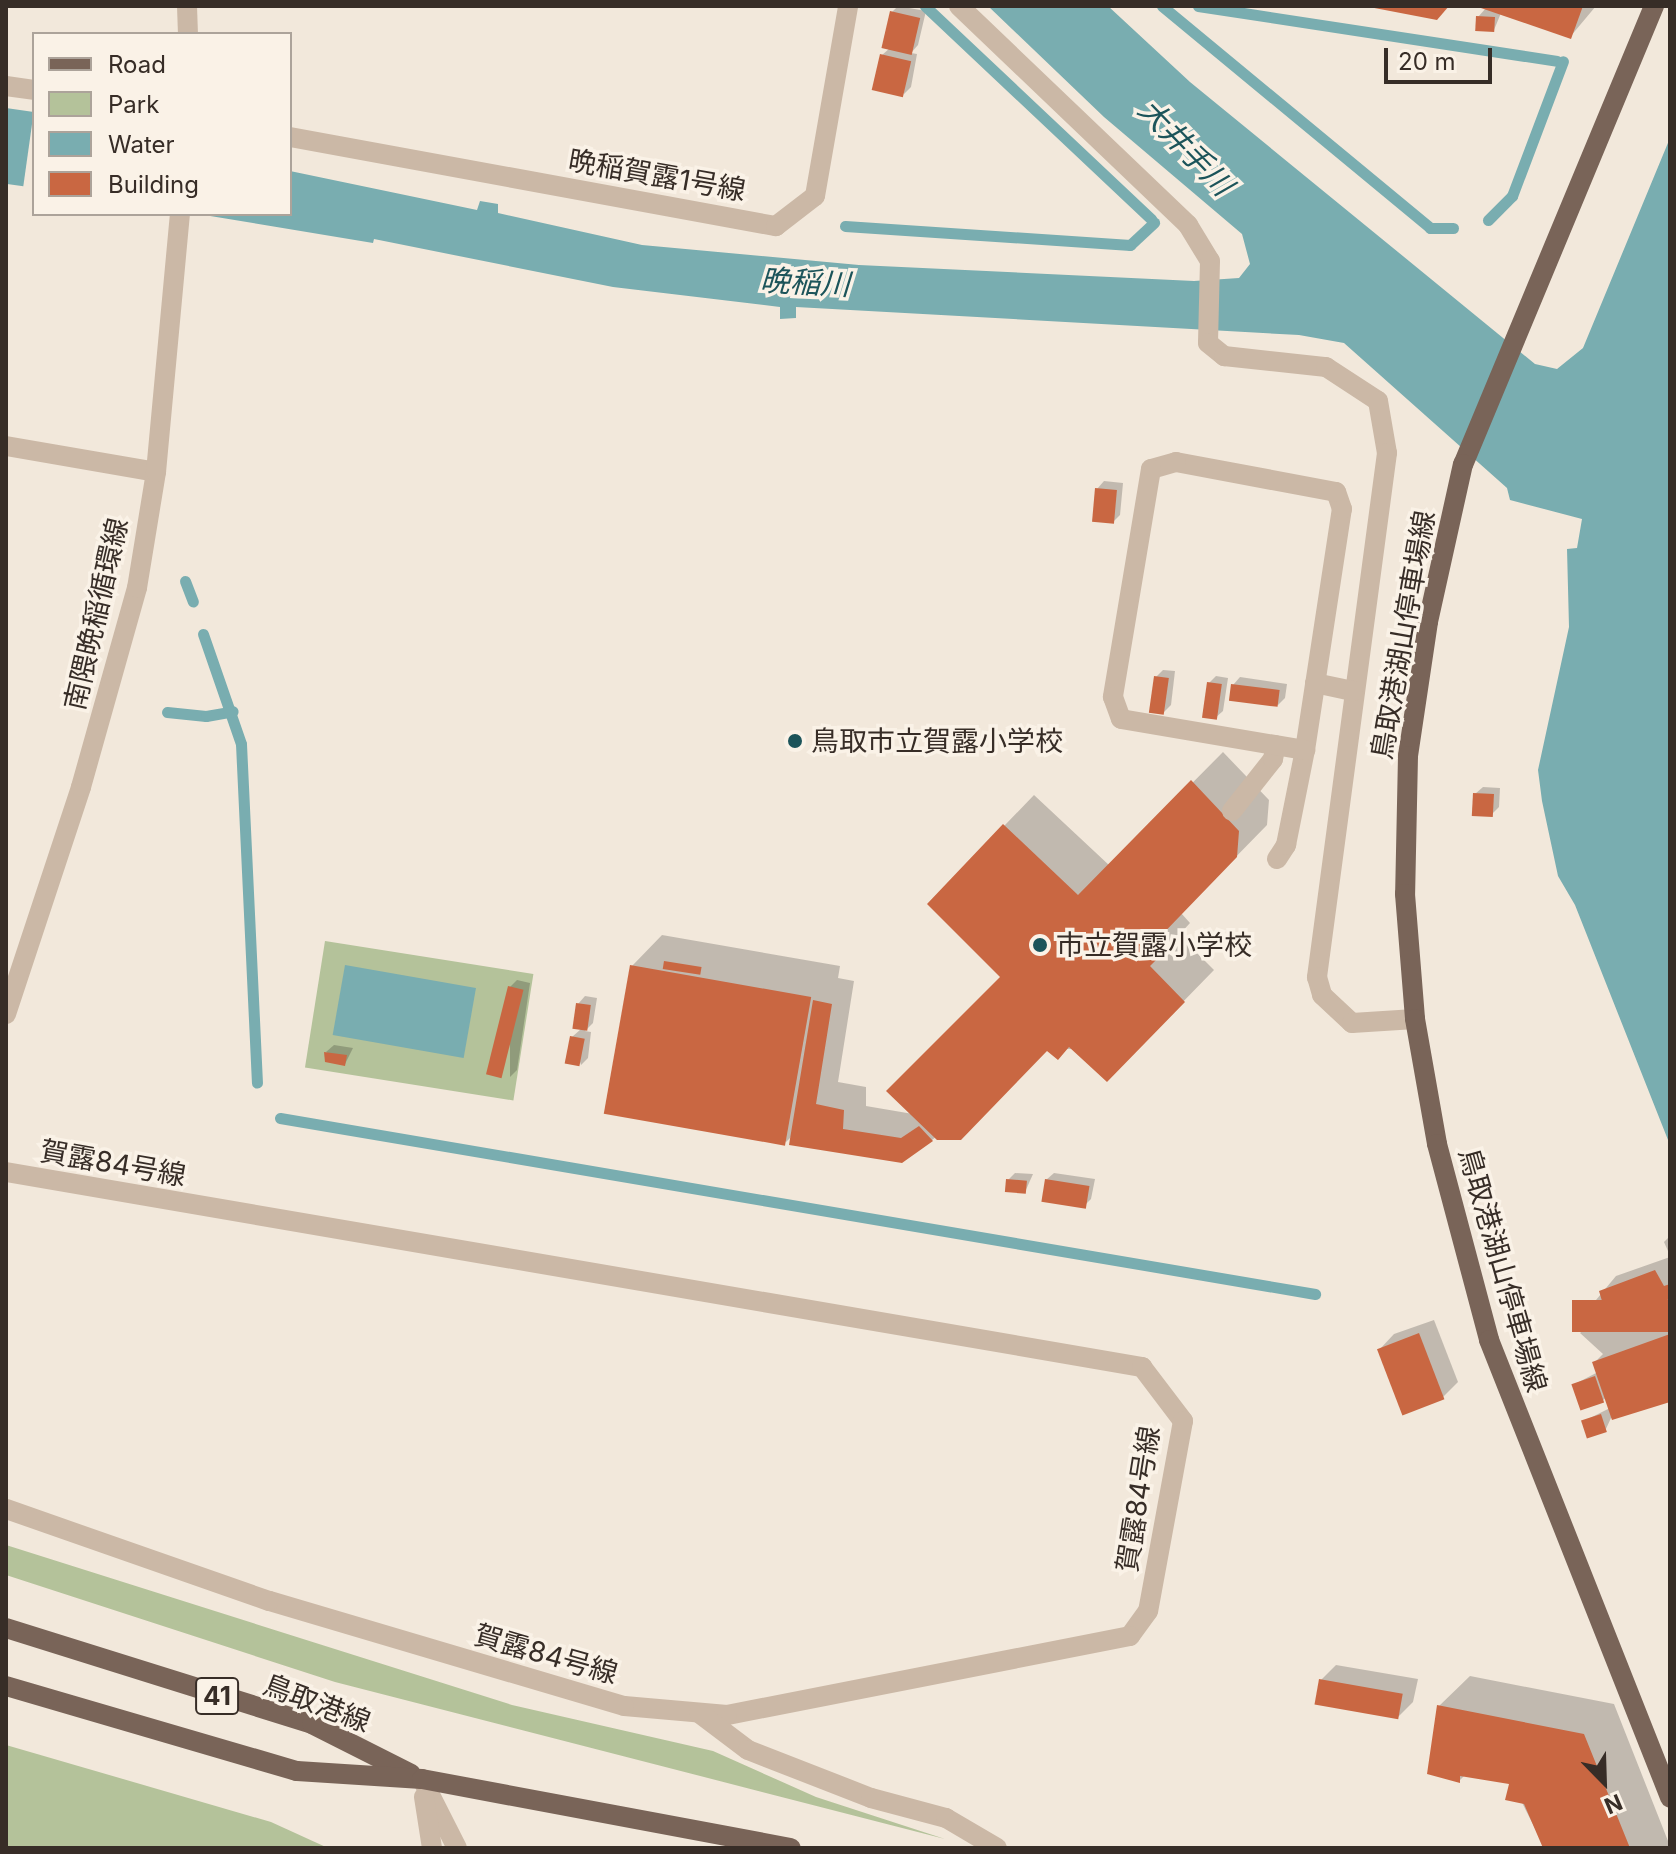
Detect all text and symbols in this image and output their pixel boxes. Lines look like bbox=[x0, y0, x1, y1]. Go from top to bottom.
legend bbox=[32, 32, 292, 216]
scale bar bbox=[1388, 32, 1496, 82]
text: 20 m bbox=[1398, 47, 1456, 76]
text: Road bbox=[108, 50, 166, 79]
text: Park bbox=[108, 90, 159, 119]
water label: 大井手川 bbox=[1131, 91, 1241, 203]
text: Water bbox=[108, 130, 175, 159]
street label: 晩稲賀露1号線 bbox=[566, 143, 748, 207]
text: Building bbox=[108, 170, 199, 199]
water label: 晩稲川 bbox=[759, 262, 851, 302]
street label: 鳥取港湖山停車場線 bbox=[1365, 508, 1441, 762]
street label: 南隈晩稲循環線 bbox=[58, 515, 134, 713]
place label: 鳥取市立賀露小学校 bbox=[811, 724, 1063, 758]
marker: 鳥取市立賀露小学校 bbox=[786, 732, 804, 750]
place label: 市立賀露小学校 bbox=[1056, 928, 1252, 962]
marker: 市立賀露小学校 bbox=[1031, 936, 1049, 954]
street label: 賀露84号線 bbox=[37, 1134, 189, 1192]
street label: 鳥取港湖山停車場線 bbox=[1452, 1144, 1554, 1396]
street label: 賀露84号線 bbox=[1110, 1424, 1166, 1574]
street label: 賀露84号線 bbox=[471, 1618, 621, 1690]
street label: 鳥取港線 bbox=[259, 1667, 375, 1739]
road number: 41 bbox=[195, 1674, 239, 1718]
north arrow bbox=[1564, 1742, 1644, 1822]
text: N bbox=[1601, 1789, 1626, 1819]

